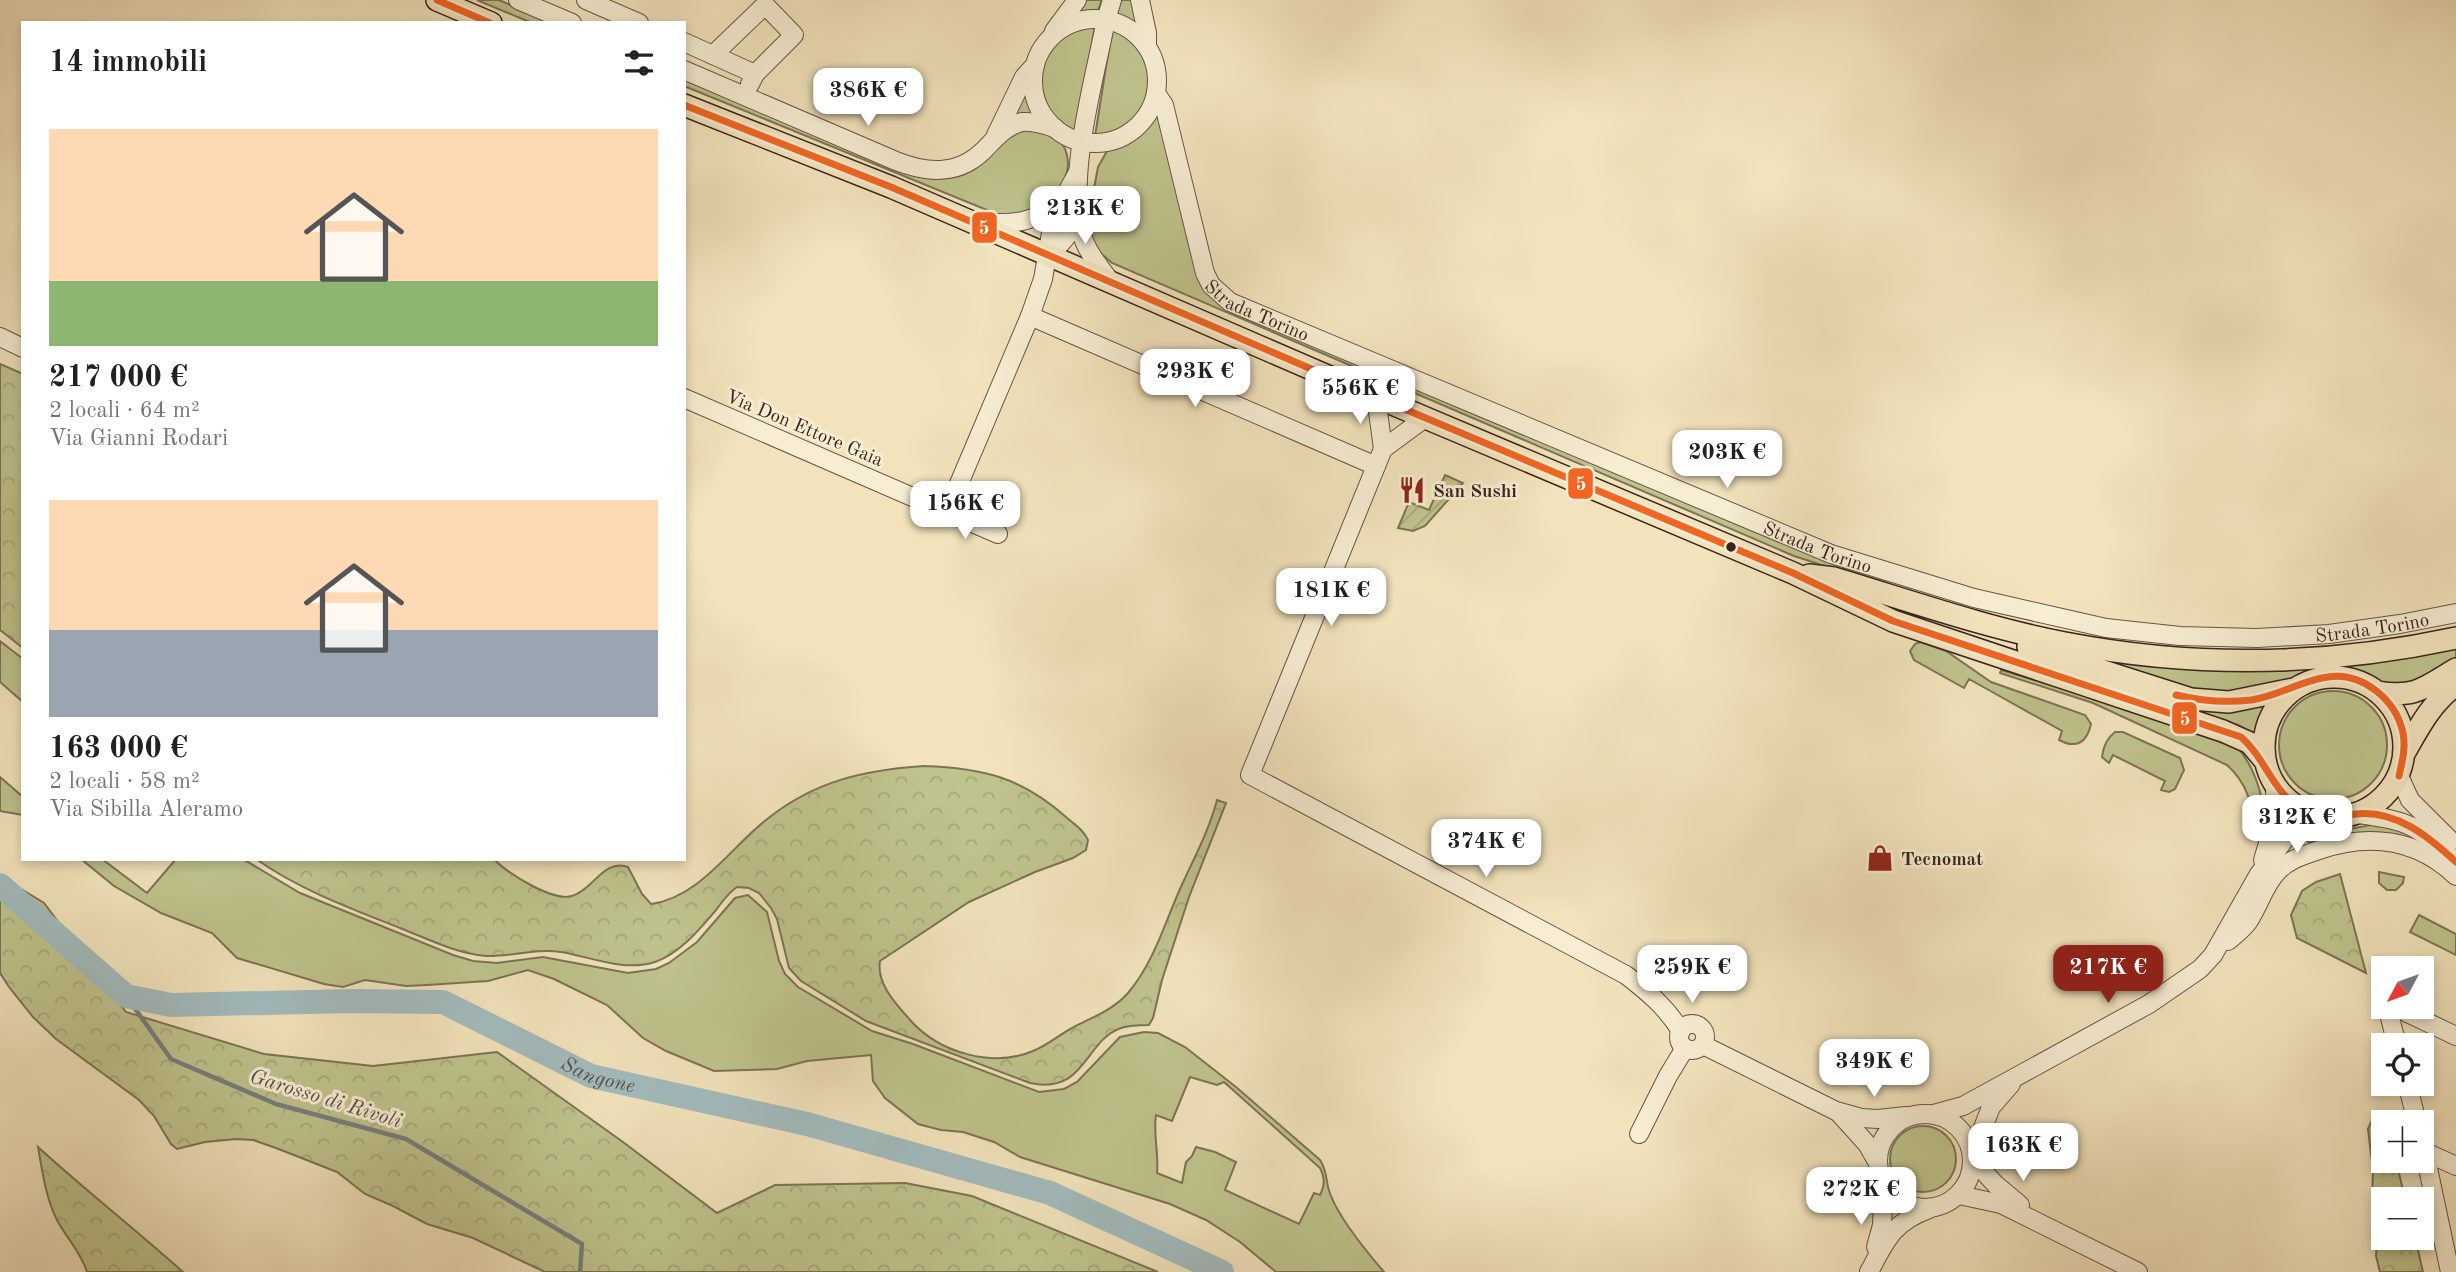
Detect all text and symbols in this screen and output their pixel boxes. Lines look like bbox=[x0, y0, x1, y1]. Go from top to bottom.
icon: filters bbox=[620, 44, 658, 82]
text: 14 immobili bbox=[49, 48, 207, 78]
pin: 386K € bbox=[811, 68, 925, 128]
text: 386K € bbox=[829, 79, 907, 102]
icon: home bbox=[291, 174, 417, 300]
pin: 213K € bbox=[1028, 187, 1142, 246]
text: 213K € bbox=[1046, 197, 1124, 220]
line badge: 5 bbox=[971, 211, 998, 244]
text: 5 bbox=[978, 220, 990, 239]
street label: Strada Torino bbox=[1200, 277, 1311, 346]
pin: 293K € bbox=[1138, 350, 1252, 409]
text: 293K € bbox=[1156, 360, 1234, 383]
text: 217 000 € bbox=[49, 363, 188, 393]
pin: 556K € bbox=[1303, 366, 1417, 426]
text: 556K € bbox=[1321, 377, 1399, 400]
street label: Via Don Ettore Gaia bbox=[723, 388, 886, 471]
text: 2 locali · 64 m² bbox=[49, 399, 200, 422]
text: Via Gianni Rodari bbox=[49, 427, 228, 450]
pin: 203K € bbox=[1670, 430, 1784, 490]
text: 203K € bbox=[1688, 441, 1766, 464]
line badge: 5 bbox=[1567, 467, 1594, 500]
restaurant icon: San Sushi bbox=[1397, 475, 1427, 505]
text: 5 bbox=[1575, 476, 1587, 495]
pin: 156K € bbox=[908, 482, 1022, 541]
place label: San Sushi bbox=[1433, 483, 1517, 502]
text: 156K € bbox=[926, 492, 1004, 515]
street label: Strada Torino bbox=[1760, 520, 1874, 578]
unlabelled marker bbox=[1724, 540, 1738, 554]
icon: home bbox=[291, 545, 417, 671]
pin: 181K € bbox=[1274, 568, 1388, 628]
text: 181K € bbox=[1292, 579, 1370, 602]
street label: Strada Torino bbox=[2315, 612, 2431, 647]
line badge: 5 bbox=[2171, 701, 2198, 735]
text: 5 bbox=[2179, 711, 2191, 730]
text: 163 000 € bbox=[49, 734, 188, 764]
text: 2 locali · 58 m² bbox=[49, 770, 200, 793]
pin: 312K € bbox=[2240, 796, 2354, 855]
text: Via Sibilla Aleramo bbox=[49, 798, 243, 821]
text: 312K € bbox=[2258, 806, 2336, 829]
pin: 374K € bbox=[1429, 820, 1543, 879]
text: 374K € bbox=[1447, 830, 1525, 853]
shop icon: Tecnomat bbox=[1865, 843, 1895, 873]
place label: Tecnomat bbox=[1901, 851, 1983, 870]
pin: 259K € bbox=[1635, 946, 1749, 1005]
pin: 217K € bbox=[2051, 946, 2165, 1005]
text: 259K € bbox=[1653, 956, 1731, 979]
text: 217K € bbox=[2069, 956, 2147, 979]
north arrow bbox=[2371, 956, 2434, 1018]
map controls bbox=[2371, 956, 2434, 1250]
button: locate bbox=[2371, 1033, 2434, 1096]
pin: 349K € bbox=[1817, 1040, 1931, 1099]
text: 349K € bbox=[1835, 1050, 1913, 1073]
water label: Sangone bbox=[557, 1054, 637, 1097]
water label: Garosso di Rivoli bbox=[247, 1066, 404, 1133]
button: + bbox=[2371, 1110, 2434, 1173]
pin: 163K € bbox=[1966, 1124, 2080, 1183]
text: 163K € bbox=[1984, 1134, 2062, 1157]
pin: 272K € bbox=[1804, 1168, 1918, 1227]
text: 272K € bbox=[1822, 1178, 1900, 1201]
button: − bbox=[2371, 1187, 2434, 1250]

